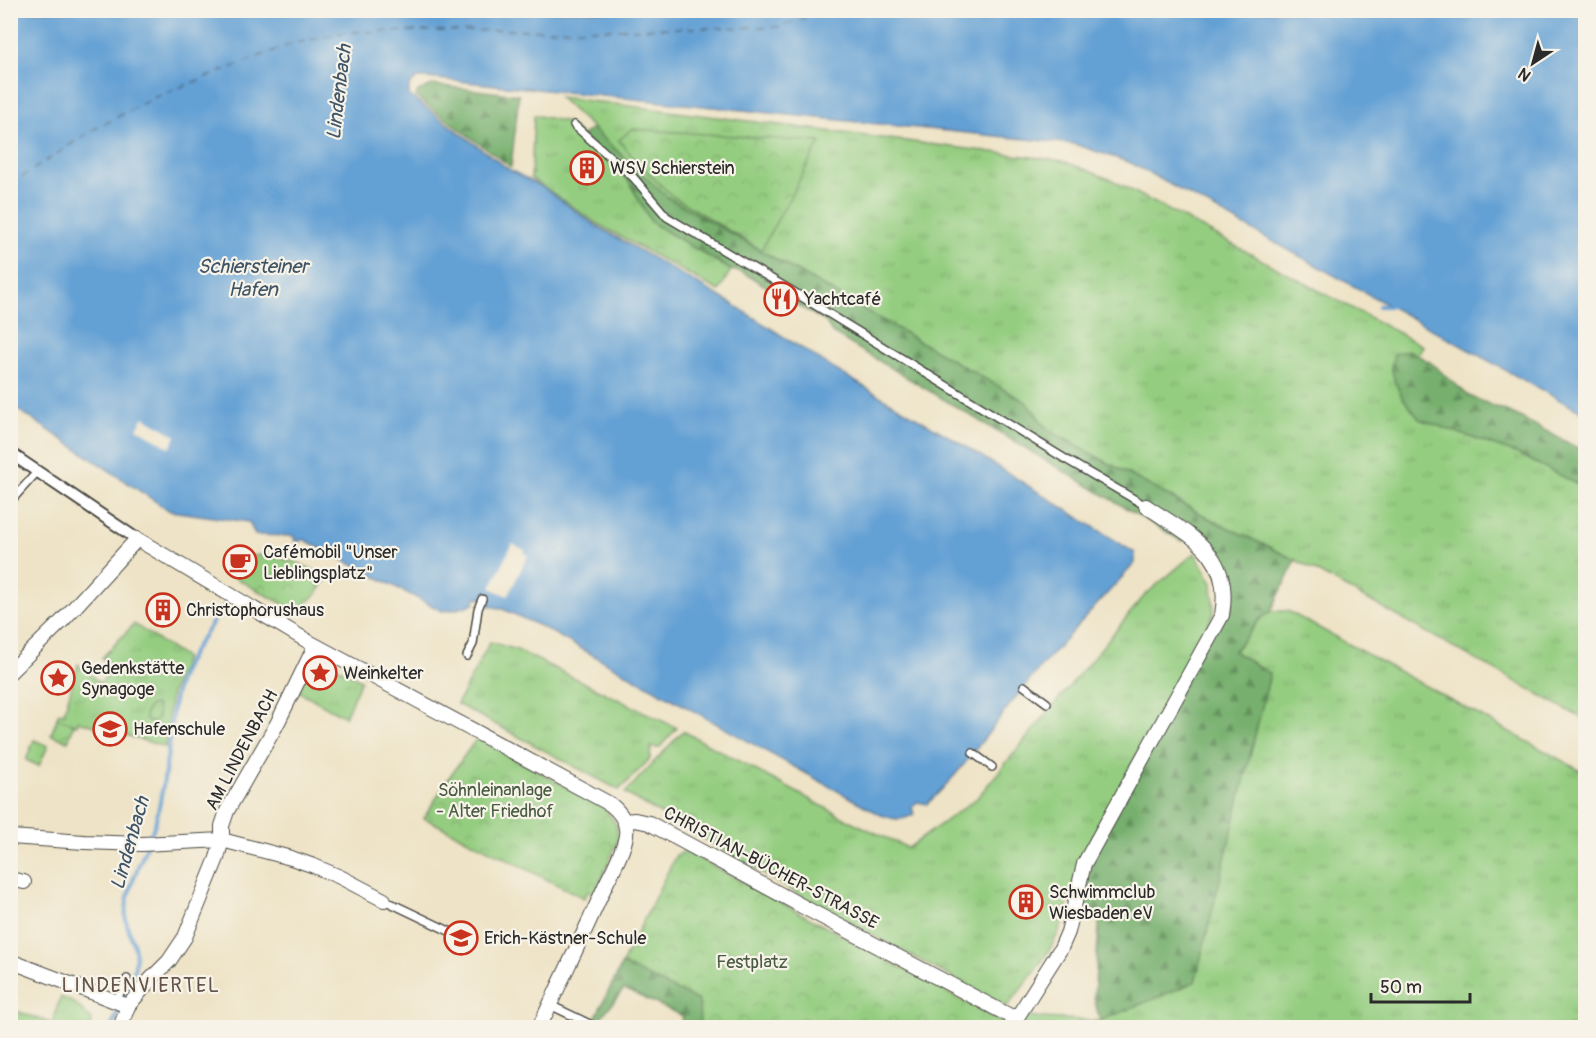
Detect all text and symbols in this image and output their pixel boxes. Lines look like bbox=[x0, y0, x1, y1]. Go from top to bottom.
north arrow bbox=[1503, 33, 1563, 93]
water label: Lindenbach bbox=[321, 42, 357, 141]
text: N bbox=[1514, 63, 1535, 86]
building icon: WSV Schierstein bbox=[569, 150, 605, 186]
place label: WSV Schierstein bbox=[610, 157, 735, 180]
water label: Schiersteiner Hafen bbox=[198, 254, 311, 302]
restaurant icon: Yachtcafé bbox=[763, 281, 799, 317]
place label: Yachtcafé bbox=[803, 288, 881, 311]
place label: Cafémobil "Unser Lieblingsplatz" bbox=[263, 541, 398, 585]
cafe icon: Cafémobil "Unser Lieblingsplatz" bbox=[222, 544, 258, 580]
building icon: Christophorushaus bbox=[145, 592, 181, 628]
place label: Christophorushaus bbox=[186, 599, 324, 622]
place icon: Weinkelter bbox=[302, 655, 338, 691]
place label: Gedenkstätte Synagoge bbox=[81, 657, 184, 701]
place icon: Gedenkstätte Synagoge bbox=[40, 660, 76, 696]
place label: Weinkelter bbox=[343, 662, 424, 685]
street label: AM LINDENBACH bbox=[201, 686, 283, 814]
school or university icon: Hafenschule bbox=[92, 711, 128, 747]
place label: Hafenschule bbox=[133, 718, 225, 741]
park label: Söhnleinanlage - Alter Friedhof bbox=[436, 779, 554, 823]
water label: Lindenbach bbox=[105, 792, 156, 892]
street label: CHRISTIAN-BÜCHER-STRASSE bbox=[659, 801, 883, 935]
place label: Schwimmclub Wiesbaden eV bbox=[1049, 881, 1155, 925]
building icon: Schwimmclub Wiesbaden eV bbox=[1008, 884, 1044, 920]
school or university icon: Erich-Kästner-Schule bbox=[443, 920, 479, 956]
place label: Erich-Kästner-Schule bbox=[484, 927, 647, 950]
park label: Festplatz bbox=[716, 951, 788, 974]
scale bar bbox=[1371, 966, 1470, 1004]
district label: LINDENVIERTEL bbox=[61, 973, 221, 998]
text: 50 m bbox=[1380, 976, 1422, 999]

